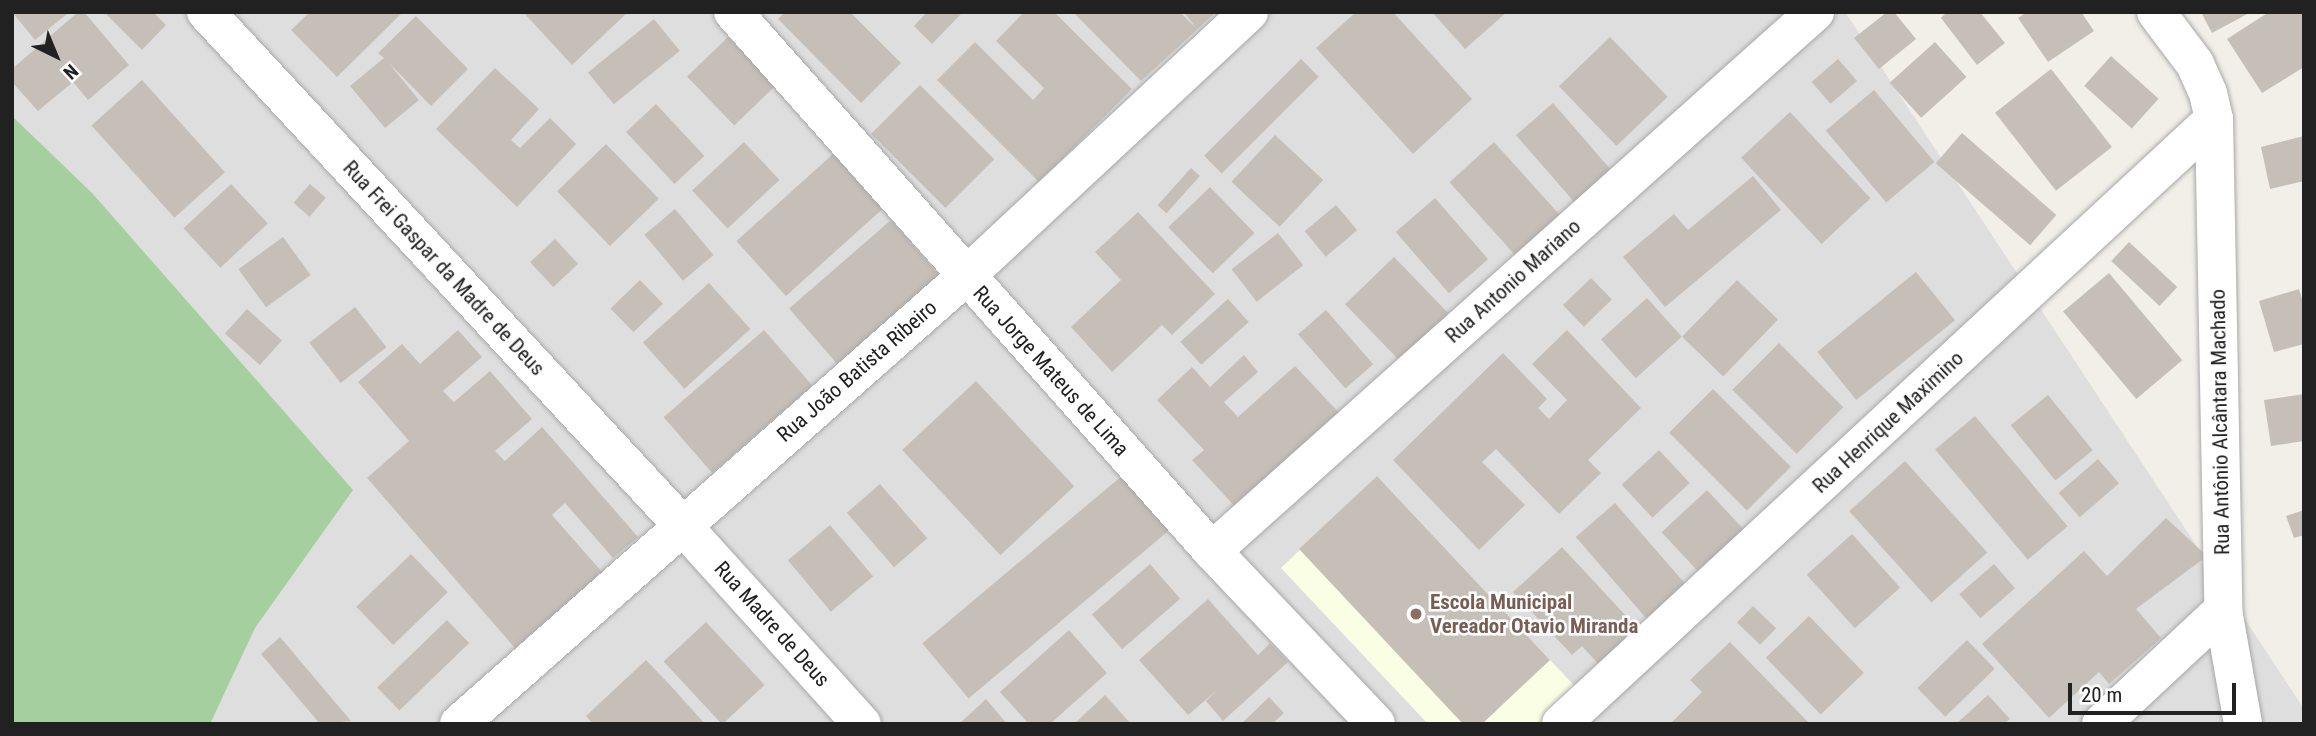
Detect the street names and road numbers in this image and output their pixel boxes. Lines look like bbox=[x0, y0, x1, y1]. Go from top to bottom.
street label: Rua Frei Gaspar da Madre de Deus bbox=[338, 155, 550, 381]
street label: Rua Antonio Mariano bbox=[1440, 214, 1586, 348]
street label: Rua Jorge Mateus de Lima bbox=[968, 281, 1134, 461]
street label: Rua Antônio Alcântara Machado bbox=[2205, 289, 2235, 555]
street label: Rua João Batista Ribeiro bbox=[772, 295, 942, 447]
street label: Rua Henrique Maximino bbox=[1807, 346, 1969, 498]
street label: Rua Madre de Deus bbox=[709, 556, 835, 692]

